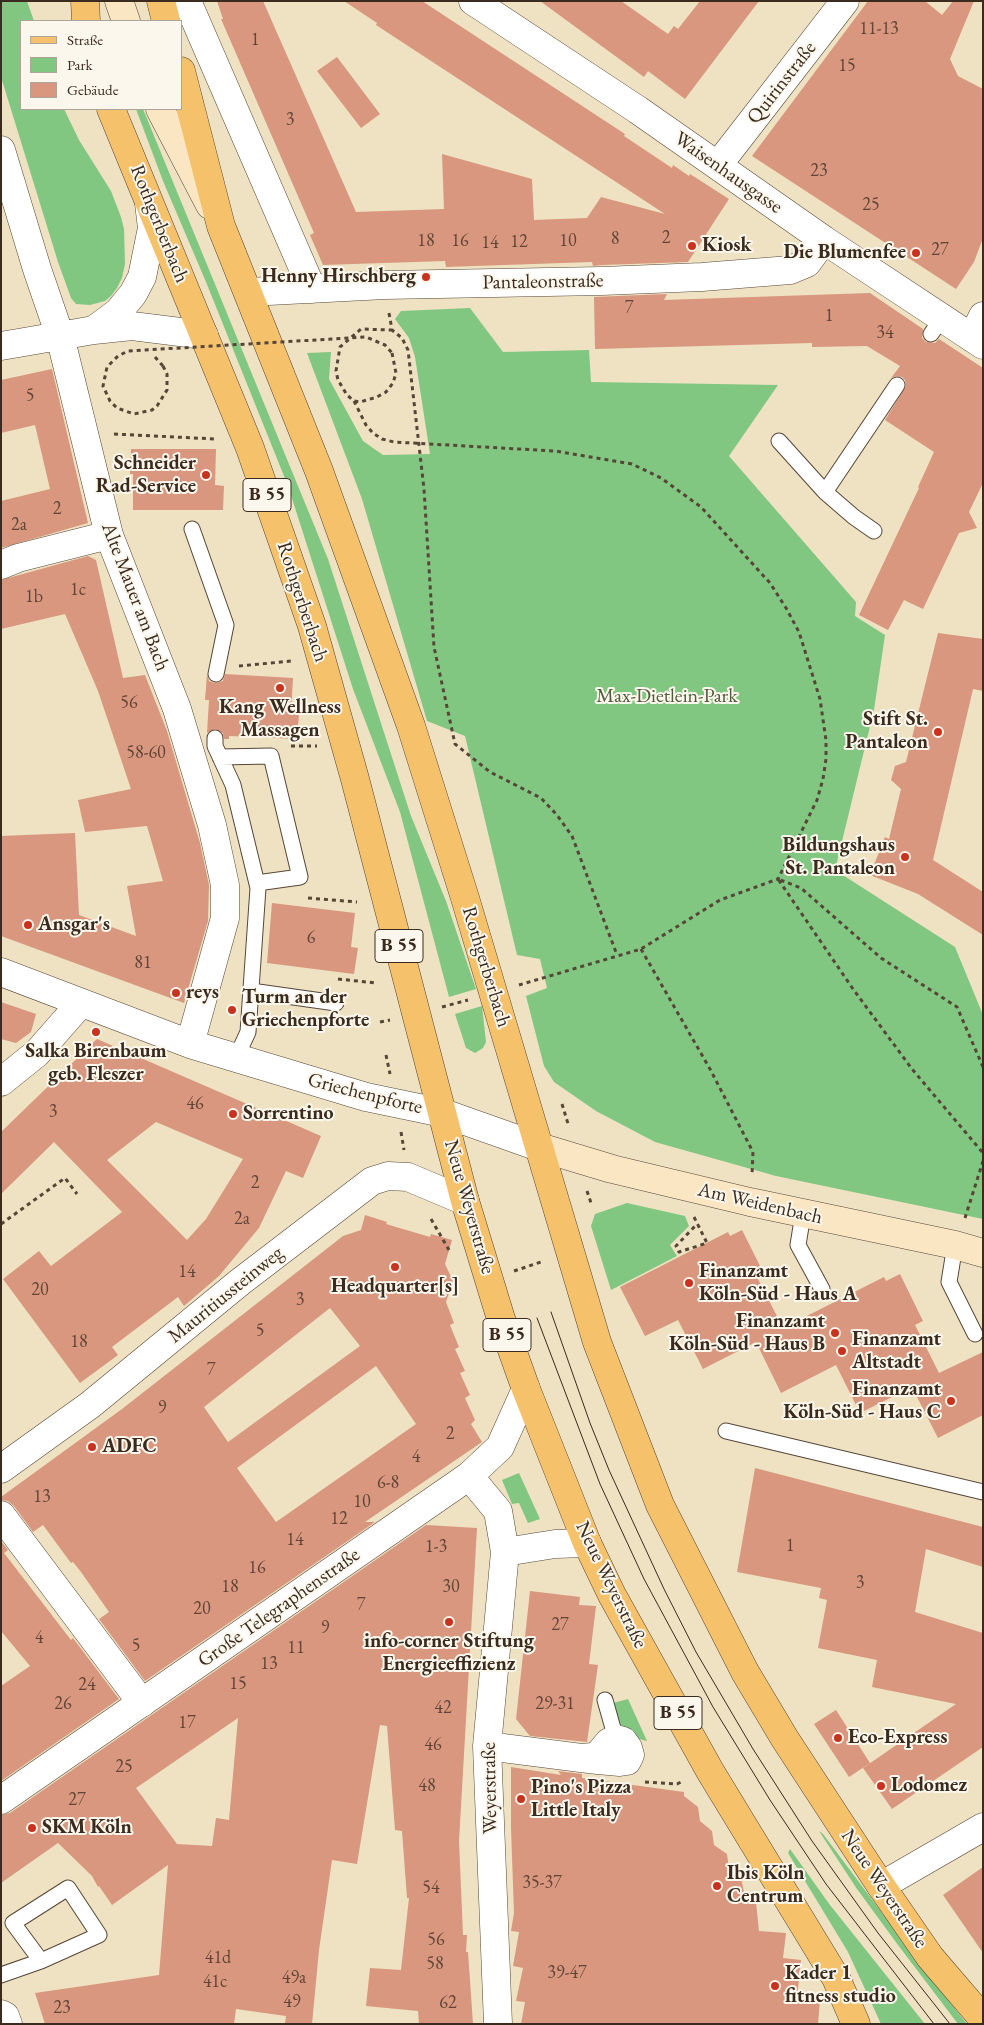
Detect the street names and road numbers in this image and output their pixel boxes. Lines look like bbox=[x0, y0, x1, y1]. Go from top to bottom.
street label: Quirinstraße bbox=[742, 37, 822, 129]
street label: Waisenhausgasse bbox=[669, 127, 787, 219]
street label: Rothgerberbach bbox=[124, 162, 194, 286]
street label: Pantaleonstraße bbox=[482, 269, 604, 295]
road number: B 55 bbox=[243, 478, 291, 512]
street label: Alte Mauer am Bach bbox=[96, 519, 174, 675]
street label: Rothgerberbach bbox=[271, 539, 333, 665]
street label: Rothgerberbach bbox=[456, 904, 516, 1030]
road number: B 55 bbox=[375, 929, 423, 962]
street label: Griechenpforte bbox=[305, 1068, 425, 1120]
street label: Neue Weyerstraße bbox=[438, 1137, 500, 1277]
street label: Am Weidenbach bbox=[695, 1178, 825, 1230]
street label: Mauritiussteinweg bbox=[164, 1241, 288, 1349]
road number: B 55 bbox=[483, 1318, 531, 1352]
street label: Neue Weyerstraße bbox=[570, 1518, 652, 1652]
street label: Große Telegraphenstraße bbox=[193, 1543, 365, 1673]
road number: B 55 bbox=[654, 1696, 702, 1730]
street label: Weyerstraße bbox=[477, 1742, 503, 1834]
street label: Neue Weyerstraße bbox=[835, 1825, 933, 1953]

